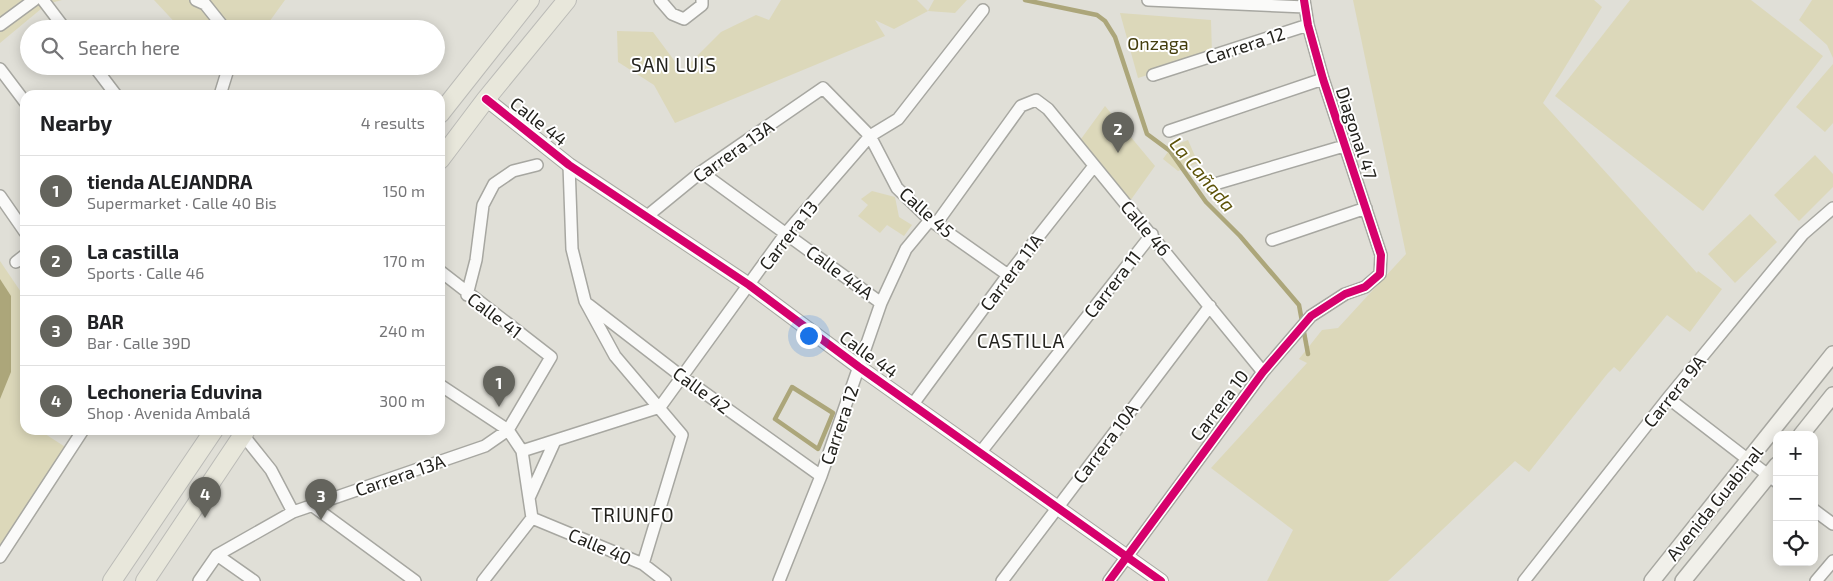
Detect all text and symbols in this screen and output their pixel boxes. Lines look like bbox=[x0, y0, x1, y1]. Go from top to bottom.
search box bbox=[20, 20, 445, 75]
street label: Carrera 12 bbox=[1202, 22, 1288, 68]
park label: Onzaga bbox=[1127, 32, 1189, 54]
icon: search bbox=[38, 34, 66, 62]
text: Search here bbox=[78, 36, 180, 59]
district label: SAN LUIS bbox=[631, 53, 717, 76]
street label: Diagonal 47 bbox=[1332, 84, 1382, 182]
street label: Calle 44 bbox=[506, 92, 572, 150]
text: Nearby bbox=[40, 110, 112, 135]
pin: 2 bbox=[1102, 112, 1134, 153]
text: 4 results bbox=[361, 113, 425, 132]
street label: Carrera 13A bbox=[688, 115, 778, 187]
water label: La Cañada bbox=[1165, 132, 1241, 216]
text: tienda ALEJANDRA bbox=[87, 170, 252, 193]
text: 1 bbox=[53, 181, 59, 200]
text: 150 m bbox=[383, 181, 425, 200]
street label: Calle 45 bbox=[895, 182, 959, 242]
text: Supermarket · Calle 40 Bis bbox=[87, 193, 277, 212]
street label: Carrera 13 bbox=[754, 196, 822, 274]
street label: Calle 46 bbox=[1116, 196, 1176, 260]
street label: Carrera 11A bbox=[975, 229, 1048, 315]
text: La castilla bbox=[87, 240, 179, 263]
street label: Calle 44A bbox=[802, 240, 879, 304]
street label: Carrera 11 bbox=[1079, 246, 1145, 322]
text: 2 bbox=[51, 251, 61, 270]
text: 170 m bbox=[383, 251, 425, 270]
text: Sports · Calle 46 bbox=[87, 263, 204, 282]
street label: Calle 41 bbox=[463, 287, 527, 343]
text: BAR bbox=[87, 310, 124, 333]
text: 3 bbox=[51, 321, 61, 340]
text: 240 m bbox=[379, 321, 425, 340]
your location bbox=[796, 323, 822, 349]
street label: Calle 44 bbox=[836, 326, 902, 382]
district label: CASTILLA bbox=[977, 329, 1065, 352]
text: Bar · Calle 39D bbox=[87, 333, 191, 352]
street label: Carrera 9A bbox=[1638, 350, 1710, 432]
street label: Calle 42 bbox=[669, 362, 735, 418]
street label: Carrera 10 bbox=[1185, 365, 1253, 445]
pin: 1 bbox=[483, 366, 515, 407]
text: Lechoneria Eduvina bbox=[87, 380, 262, 403]
street label: Carrera 12 bbox=[815, 382, 863, 468]
text: 4 bbox=[51, 391, 61, 410]
text: 300 m bbox=[379, 391, 425, 410]
street label: Carrera 10A bbox=[1068, 398, 1143, 487]
text: Shop · Avenida Ambalá bbox=[87, 403, 251, 422]
map controls bbox=[1773, 431, 1818, 566]
button: + bbox=[1773, 431, 1818, 476]
street label: Avenida Guabinal bbox=[1661, 441, 1767, 565]
street label: Carrera 13A bbox=[352, 449, 449, 501]
button: − bbox=[1773, 476, 1818, 521]
pin: 4 bbox=[189, 477, 221, 518]
pin: 3 bbox=[305, 479, 337, 520]
district label: TRIUNFO bbox=[591, 503, 675, 526]
button: locate bbox=[1773, 521, 1818, 566]
street label: Calle 40 bbox=[565, 523, 635, 569]

